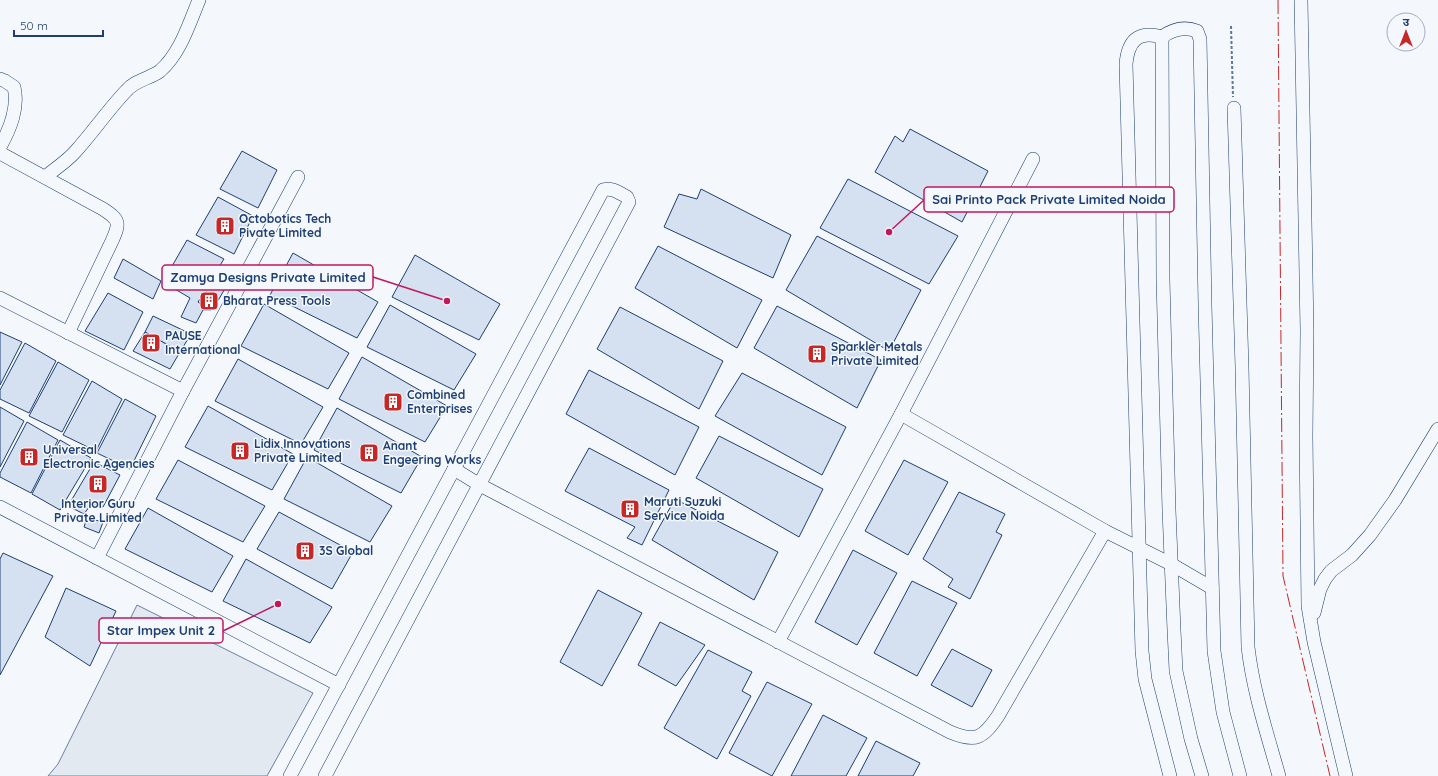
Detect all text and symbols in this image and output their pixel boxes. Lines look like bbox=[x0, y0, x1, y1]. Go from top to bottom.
scale bar bbox=[14, 12, 103, 38]
north arrow bbox=[1386, 12, 1426, 52]
text: उ bbox=[1403, 15, 1410, 29]
text: 50 m bbox=[20, 18, 48, 33]
callout: Sai Printo Pack Private Limited Noida bbox=[924, 187, 1174, 212]
text: Sai Printo Pack Private Limited Noida bbox=[932, 191, 1166, 207]
place label: Octobotics Tech Pivate Limited bbox=[239, 211, 331, 240]
building icon: Octobotics Tech Pivate Limited bbox=[214, 215, 236, 237]
callout: Zamya Designs Private Limited bbox=[162, 265, 373, 290]
text: Zamya Designs Private Limited bbox=[170, 269, 366, 285]
building icon: Bharat Press Tools bbox=[198, 290, 220, 312]
place label: Bharat Press Tools bbox=[223, 293, 331, 308]
place label: PAUSE International bbox=[165, 328, 240, 357]
building icon: PAUSE International bbox=[140, 332, 162, 354]
place label: Sparkler Metals Private Limited bbox=[831, 339, 923, 368]
building icon: Sparkler Metals Private Limited bbox=[806, 343, 828, 365]
place label: Combined Enterprises bbox=[407, 387, 473, 416]
building icon: Combined Enterprises bbox=[382, 391, 404, 413]
place label: Lidix Innovations Private Limited bbox=[254, 436, 351, 465]
place label: Anant Engeering Works bbox=[383, 438, 481, 467]
building icon: Lidix Innovations Private Limited bbox=[229, 440, 251, 462]
place label: Universal Electronic Agencies bbox=[43, 442, 155, 471]
building icon: Anant Engeering Works bbox=[358, 442, 380, 464]
building icon: Universal Electronic Agencies bbox=[18, 446, 40, 468]
building icon: Interior Guru Private Limited bbox=[87, 473, 109, 495]
place label: Maruti Suzuki Service Noida bbox=[644, 494, 725, 523]
place label: Interior Guru Private Limited bbox=[54, 496, 142, 525]
building icon: Maruti Suzuki Service Noida bbox=[619, 498, 641, 520]
building icon: 3S Global bbox=[294, 540, 316, 562]
place label: 3S Global bbox=[319, 543, 373, 558]
callout: Star Impex Unit 2 bbox=[99, 618, 223, 643]
text: Star Impex Unit 2 bbox=[107, 622, 215, 638]

